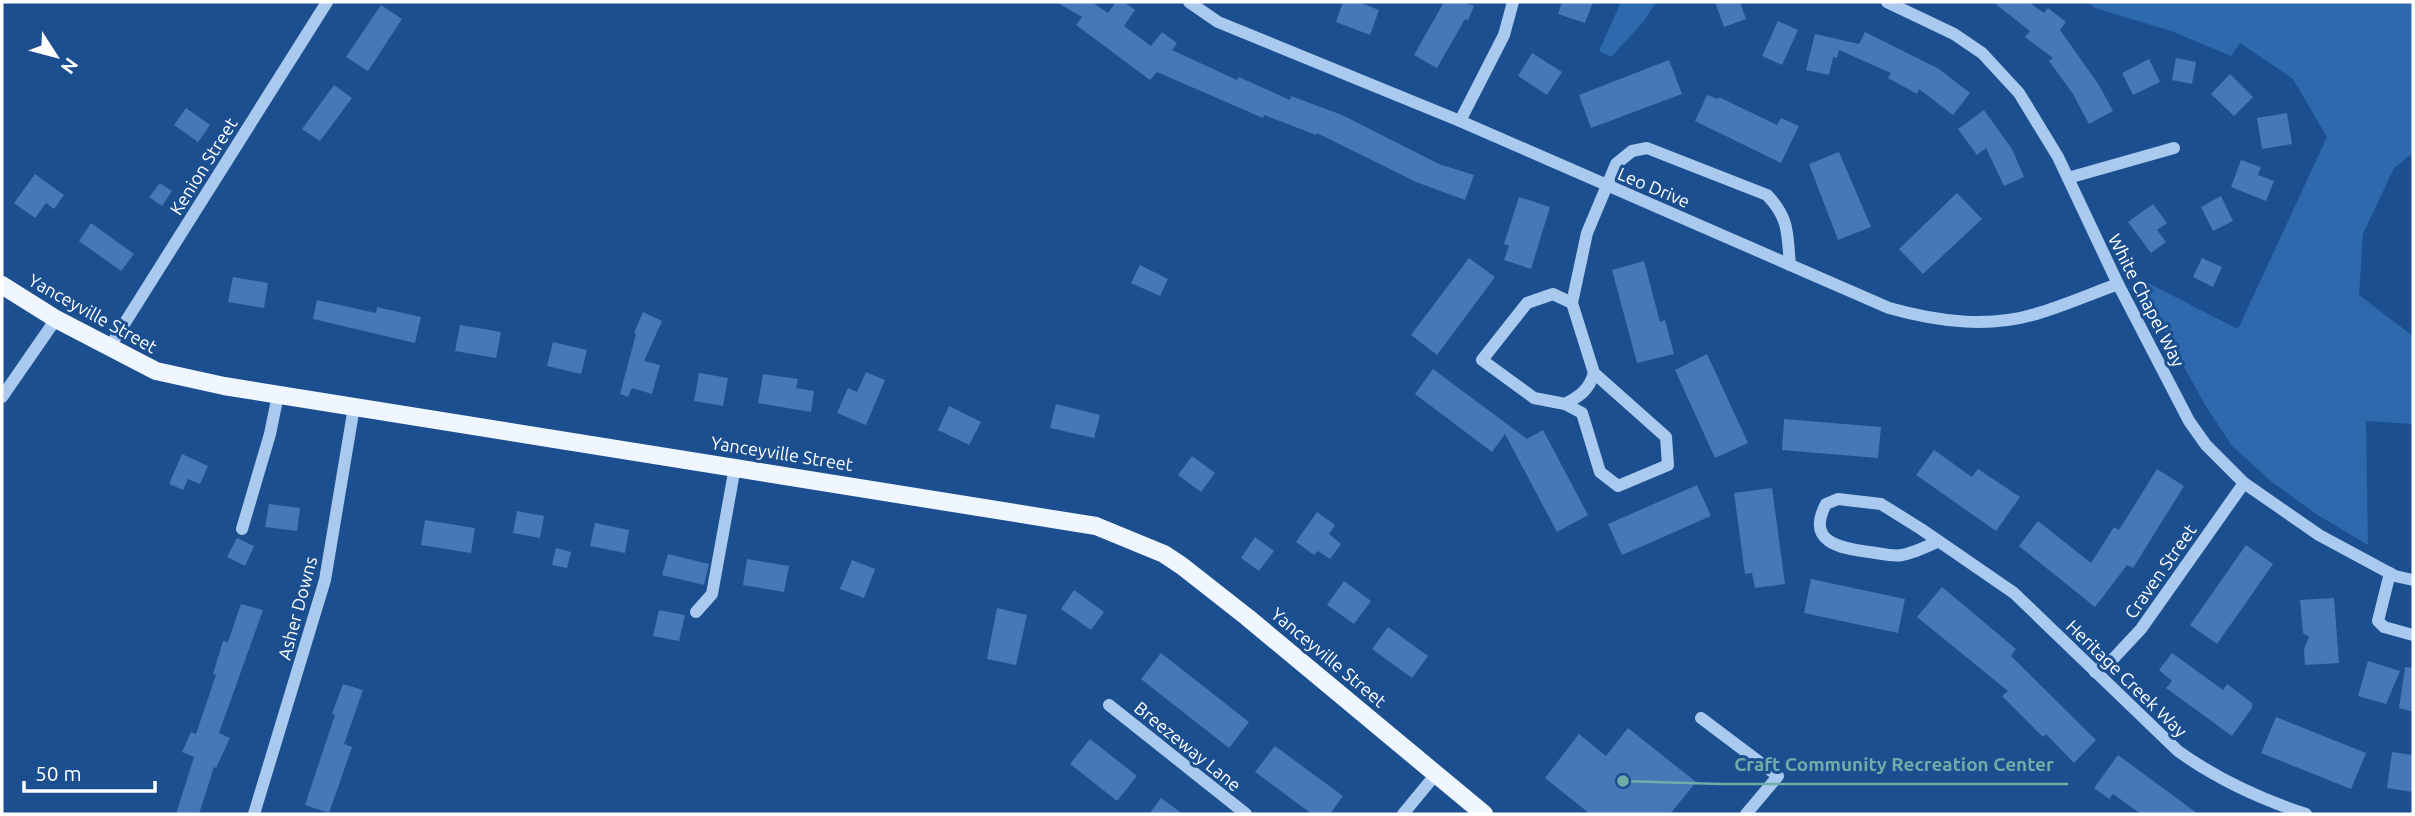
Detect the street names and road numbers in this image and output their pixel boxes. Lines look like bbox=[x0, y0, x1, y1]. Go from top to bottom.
street label: Kenion Street bbox=[165, 114, 241, 218]
street label: Leo Drive bbox=[1615, 163, 1693, 211]
street label: White Chapel Way bbox=[2105, 230, 2189, 370]
street label: Yanceyville Street bbox=[25, 269, 161, 357]
street label: Yanceyville Street bbox=[710, 432, 854, 474]
street label: Craven Street bbox=[2120, 520, 2200, 622]
street label: Asher Downs bbox=[274, 554, 320, 662]
street label: Yanceyville Street bbox=[1268, 603, 1390, 711]
street label: Heritage Creek Way bbox=[2063, 615, 2192, 741]
street label: Breezeway Lane bbox=[1131, 697, 1245, 795]

